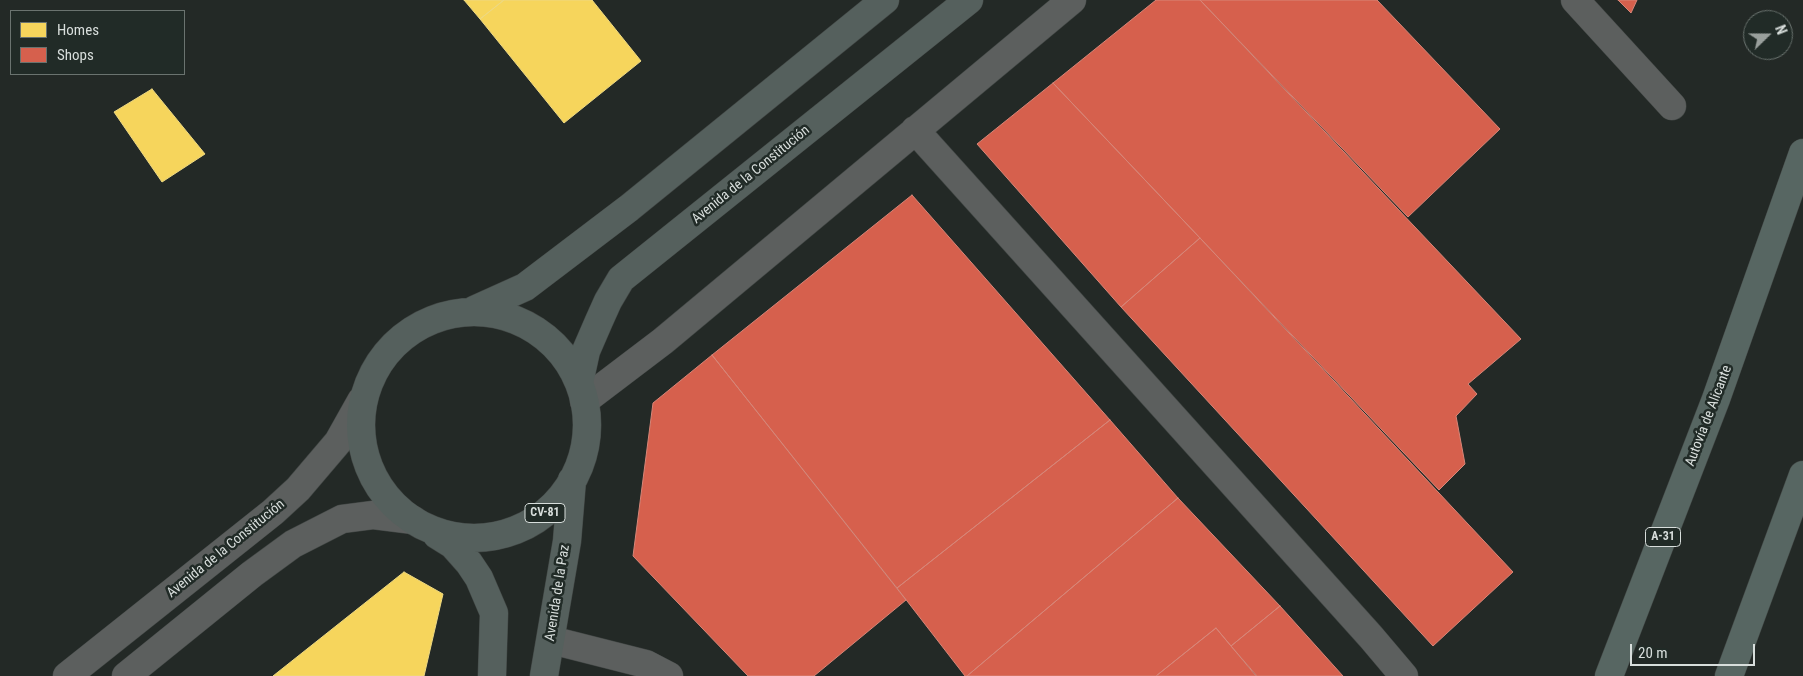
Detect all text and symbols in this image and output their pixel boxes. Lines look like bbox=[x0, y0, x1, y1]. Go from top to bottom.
legend bbox=[10, 10, 185, 75]
north arrow bbox=[1743, 10, 1793, 60]
text: Homes bbox=[57, 21, 99, 39]
text: N bbox=[1772, 23, 1790, 37]
text: Shops bbox=[57, 46, 94, 64]
street label: Avenida de la Constitución bbox=[689, 122, 813, 228]
street label: Autovía de Alicante bbox=[1682, 363, 1736, 469]
street label: Avenida de la Constitución bbox=[164, 496, 288, 602]
road number: CV-81 bbox=[525, 503, 565, 522]
road number: A-31 bbox=[1646, 528, 1680, 546]
street label: Avenida de la Paz bbox=[542, 544, 574, 642]
scale bar bbox=[1633, 634, 1758, 666]
text: 20 m bbox=[1638, 644, 1668, 662]

